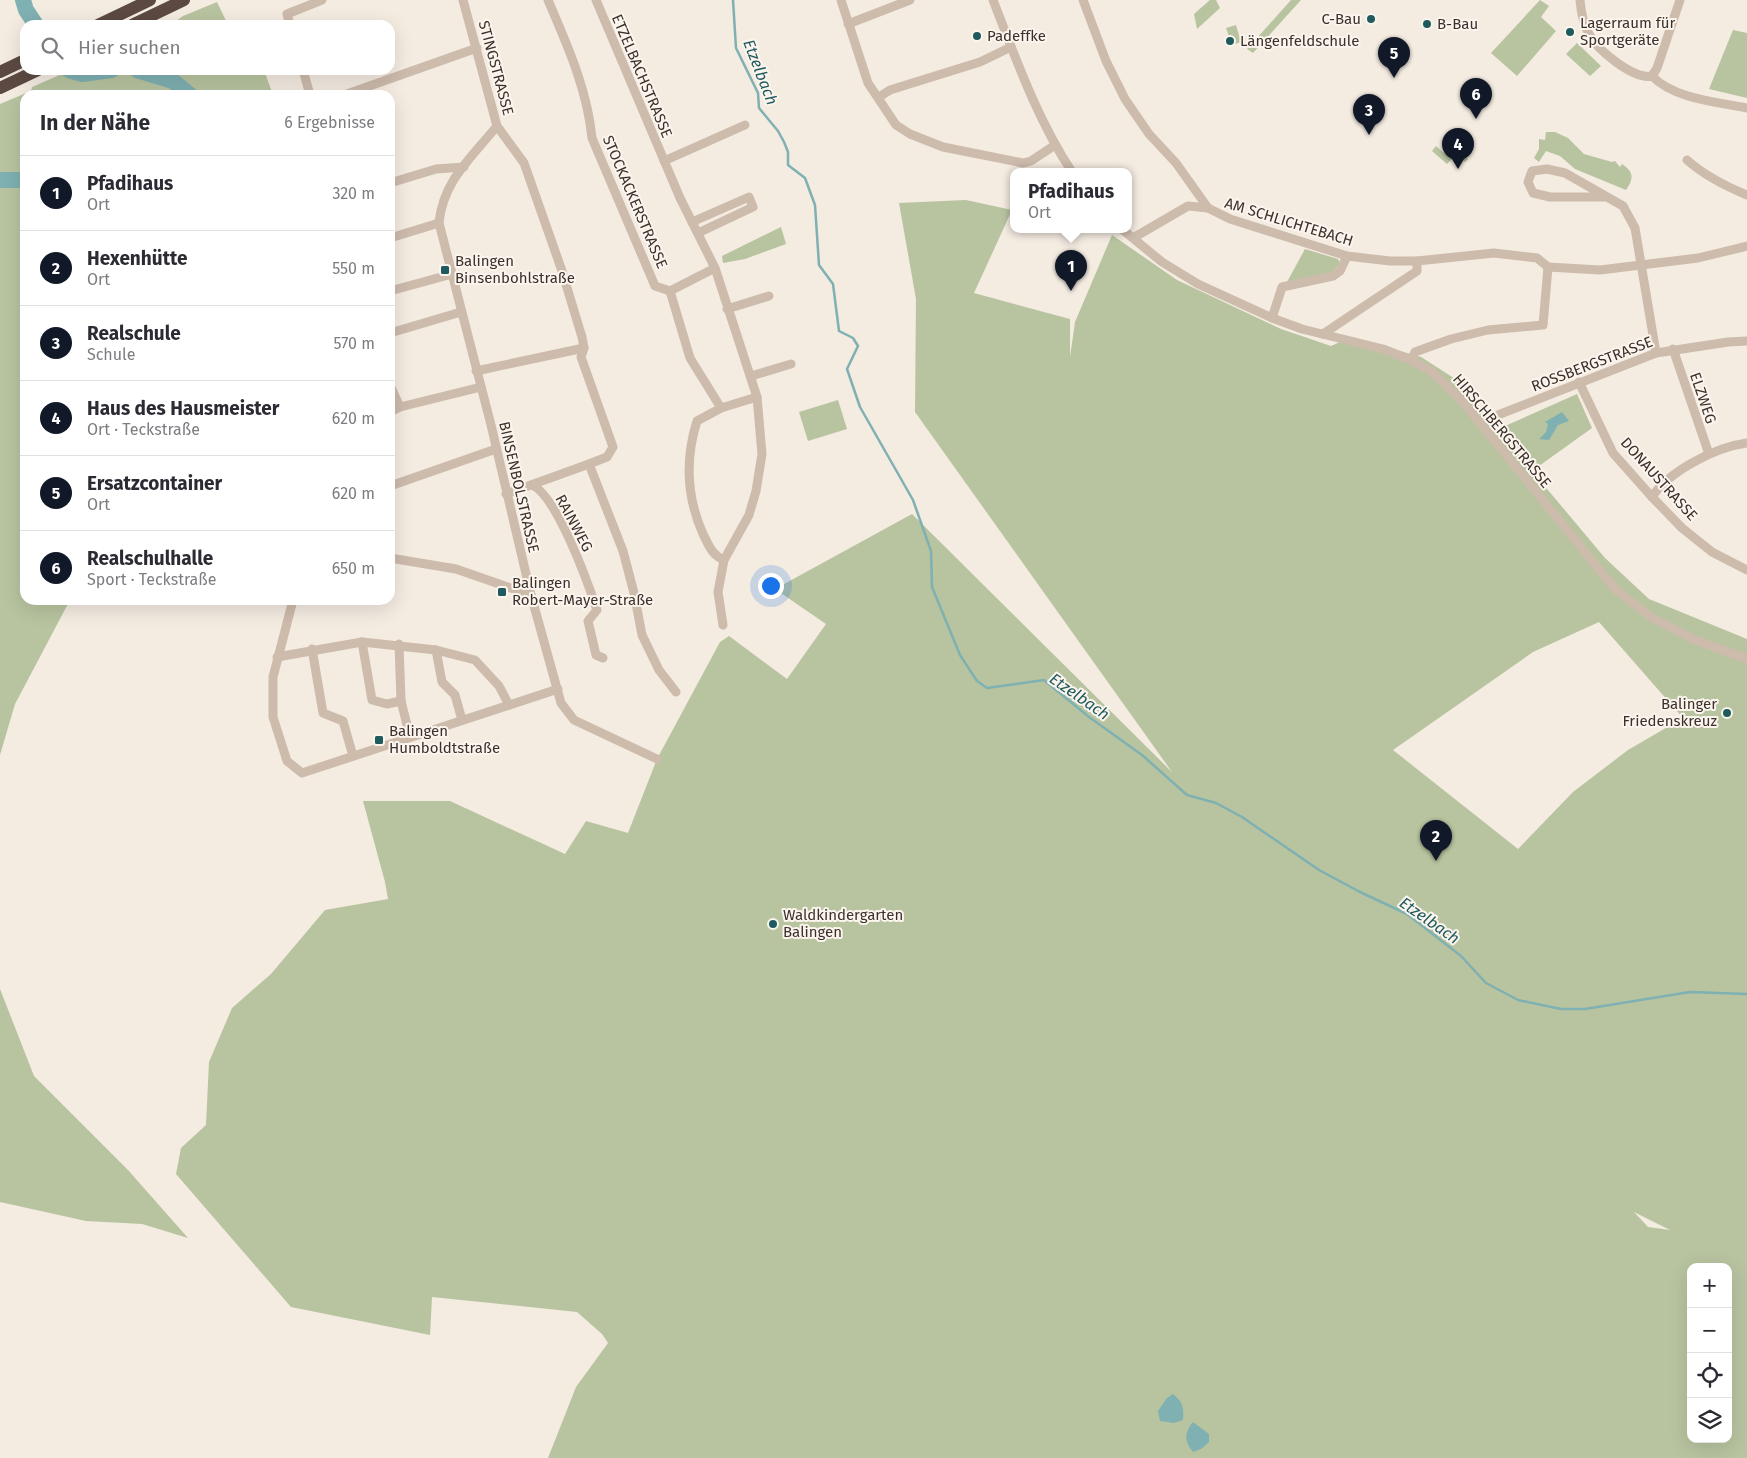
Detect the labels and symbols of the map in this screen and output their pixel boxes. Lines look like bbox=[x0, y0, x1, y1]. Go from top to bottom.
place label: C-Bau bbox=[1321, 10, 1361, 28]
street label: ETZELBACHSTRASSE bbox=[608, 12, 676, 140]
marker: C-Bau bbox=[1365, 13, 1377, 25]
place label: Lagerraum für Sportgeräte bbox=[1580, 14, 1676, 49]
place label: B-Bau bbox=[1437, 15, 1478, 33]
marker: B-Bau bbox=[1421, 18, 1433, 30]
street label: STINGSTRASSE bbox=[475, 19, 517, 117]
marker: Lagerraum für Sportgeräte bbox=[1564, 26, 1576, 38]
place label: Padeffke bbox=[987, 27, 1046, 45]
marker: Padeffke bbox=[971, 30, 983, 42]
place label: Längenfeldschule bbox=[1240, 32, 1359, 50]
marker: Längenfeldschule bbox=[1224, 35, 1236, 47]
water label: Etzelbach bbox=[739, 37, 782, 108]
pin: 5 bbox=[1378, 37, 1410, 78]
pin: 6 bbox=[1460, 78, 1492, 119]
pin: 3 bbox=[1353, 94, 1385, 135]
pin: 4 bbox=[1442, 128, 1474, 169]
street label: STOCKACKERSTRASSE bbox=[599, 133, 671, 271]
street label: AM SCHLICHTEBACH bbox=[1223, 194, 1355, 250]
pin: 1 bbox=[1055, 250, 1087, 291]
place label: Balingen Binsenbohlstraße bbox=[455, 252, 575, 287]
marker: Balingen Binsenbohlstraße bbox=[439, 264, 451, 276]
street label: ROSSBERGSTRASSE bbox=[1529, 333, 1655, 395]
street label: HIRSCHBERGSTRASSE bbox=[1449, 370, 1555, 492]
street label: ELZWEG bbox=[1686, 370, 1720, 426]
street label: BINSENBOLSTRASSE bbox=[495, 419, 543, 555]
street label: DONAUSTRASSE bbox=[1617, 434, 1701, 524]
street label: RAINWEG bbox=[551, 491, 597, 555]
your location bbox=[758, 573, 784, 599]
place label: Balingen Robert-Mayer-Straße bbox=[512, 574, 653, 609]
marker: Balingen Robert-Mayer-Straße bbox=[496, 586, 508, 598]
water label: Etzelbach bbox=[1046, 669, 1113, 724]
place label: Balinger Friedenskreuz bbox=[1623, 695, 1717, 730]
marker: Balinger Friedenskreuz bbox=[1721, 707, 1733, 719]
place label: Balingen Humboldtstraße bbox=[389, 722, 500, 757]
marker: Balingen Humboldtstraße bbox=[373, 734, 385, 746]
pin: 2 bbox=[1420, 820, 1452, 861]
water label: Etzelbach bbox=[1396, 893, 1463, 948]
place label: Waldkindergarten Balingen bbox=[783, 906, 903, 941]
marker: Waldkindergarten Balingen bbox=[767, 918, 779, 930]

